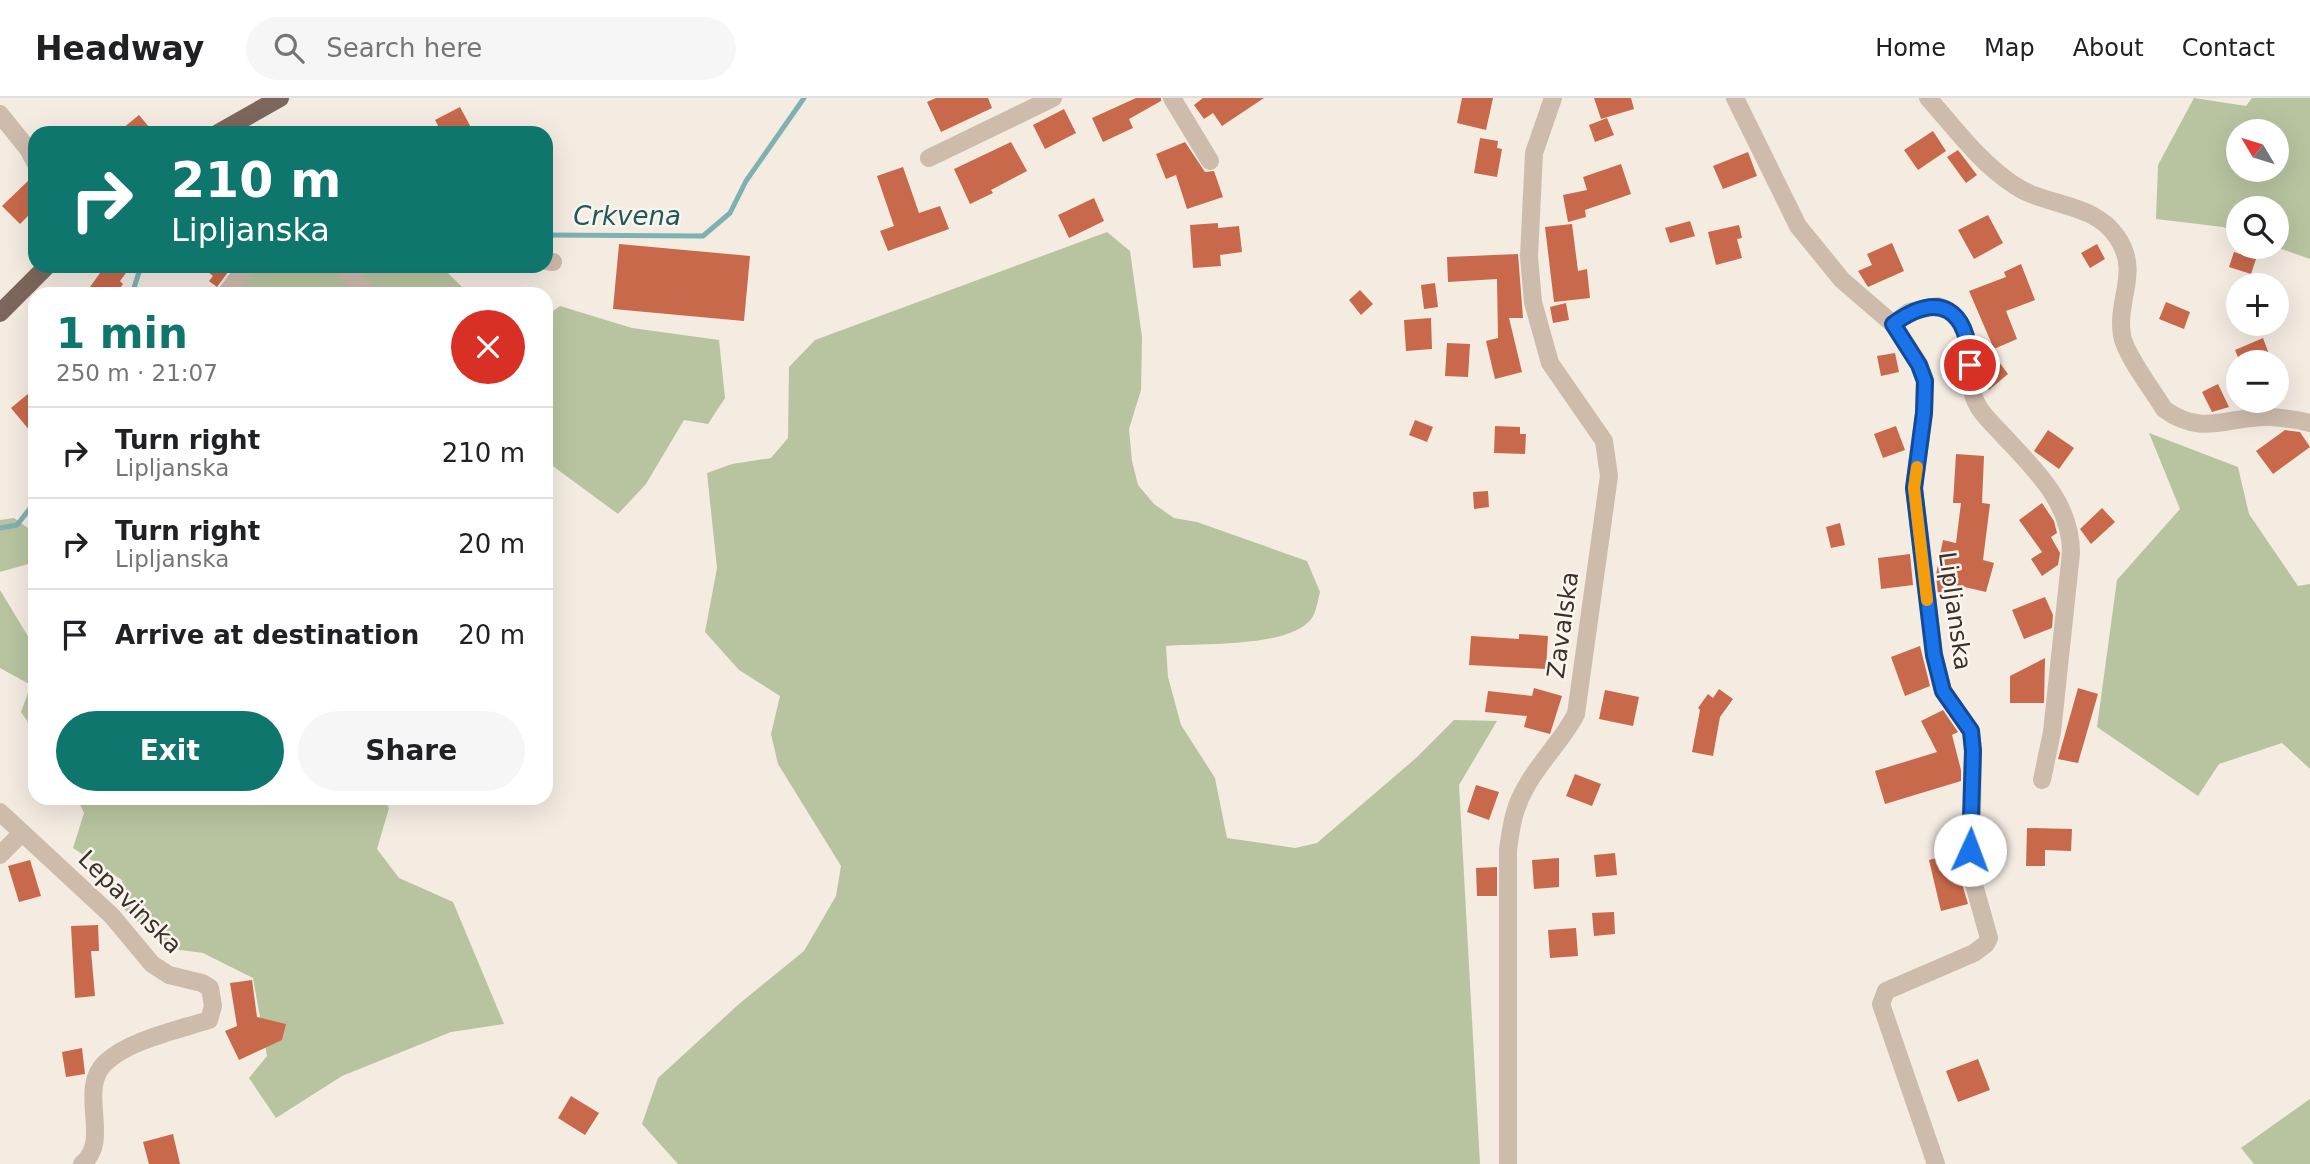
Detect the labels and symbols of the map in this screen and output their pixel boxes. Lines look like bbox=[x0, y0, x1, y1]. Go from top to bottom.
north arrow bbox=[2226, 119, 2289, 182]
water label: Crkvena bbox=[573, 201, 681, 231]
pin bbox=[1940, 335, 2000, 395]
street label: Lipljanska bbox=[1933, 550, 1977, 672]
street label: Zavalska bbox=[1542, 570, 1584, 680]
position arrow bbox=[1933, 813, 2007, 887]
street label: Lepavinska bbox=[73, 845, 187, 959]

